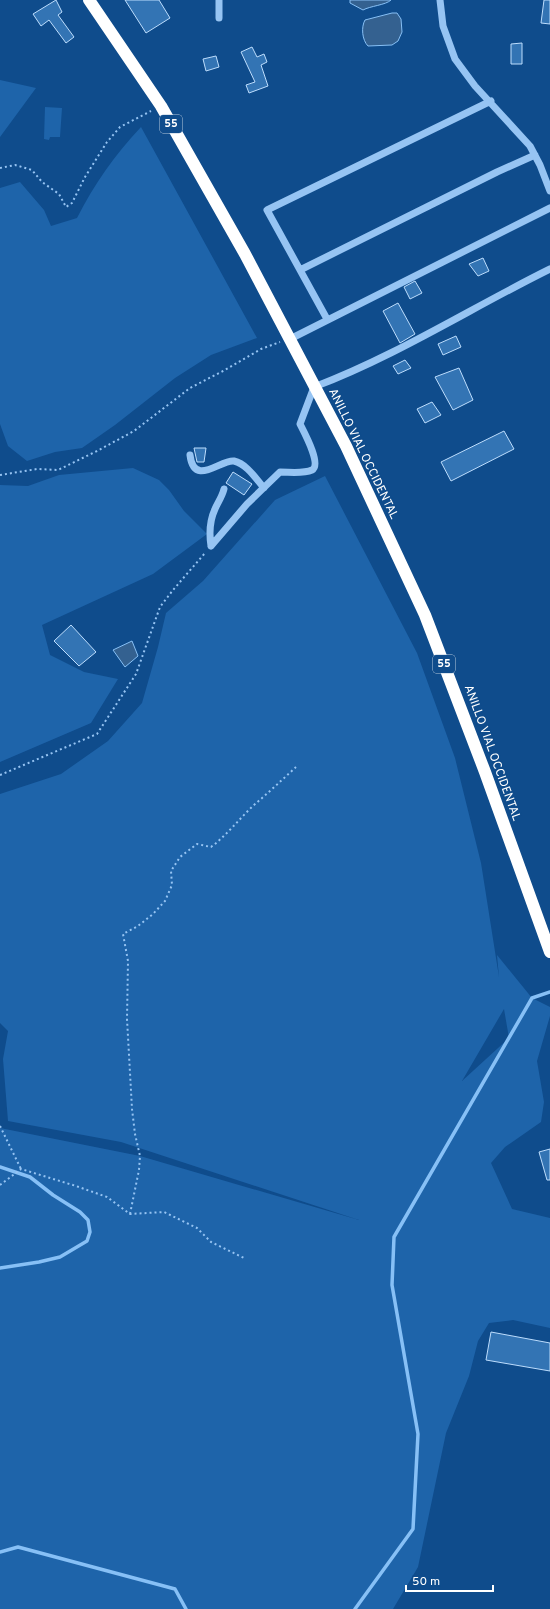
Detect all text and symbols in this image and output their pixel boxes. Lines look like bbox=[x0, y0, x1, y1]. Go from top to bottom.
road number: 55 bbox=[160, 115, 182, 133]
street label: ANILLO VIAL OCCIDENTAL bbox=[324, 386, 402, 522]
road number: 55 bbox=[433, 655, 455, 673]
street label: ANILLO VIAL OCCIDENTAL bbox=[460, 683, 524, 824]
scale bar bbox=[406, 1567, 493, 1593]
text: 50 m bbox=[412, 1574, 440, 1590]

